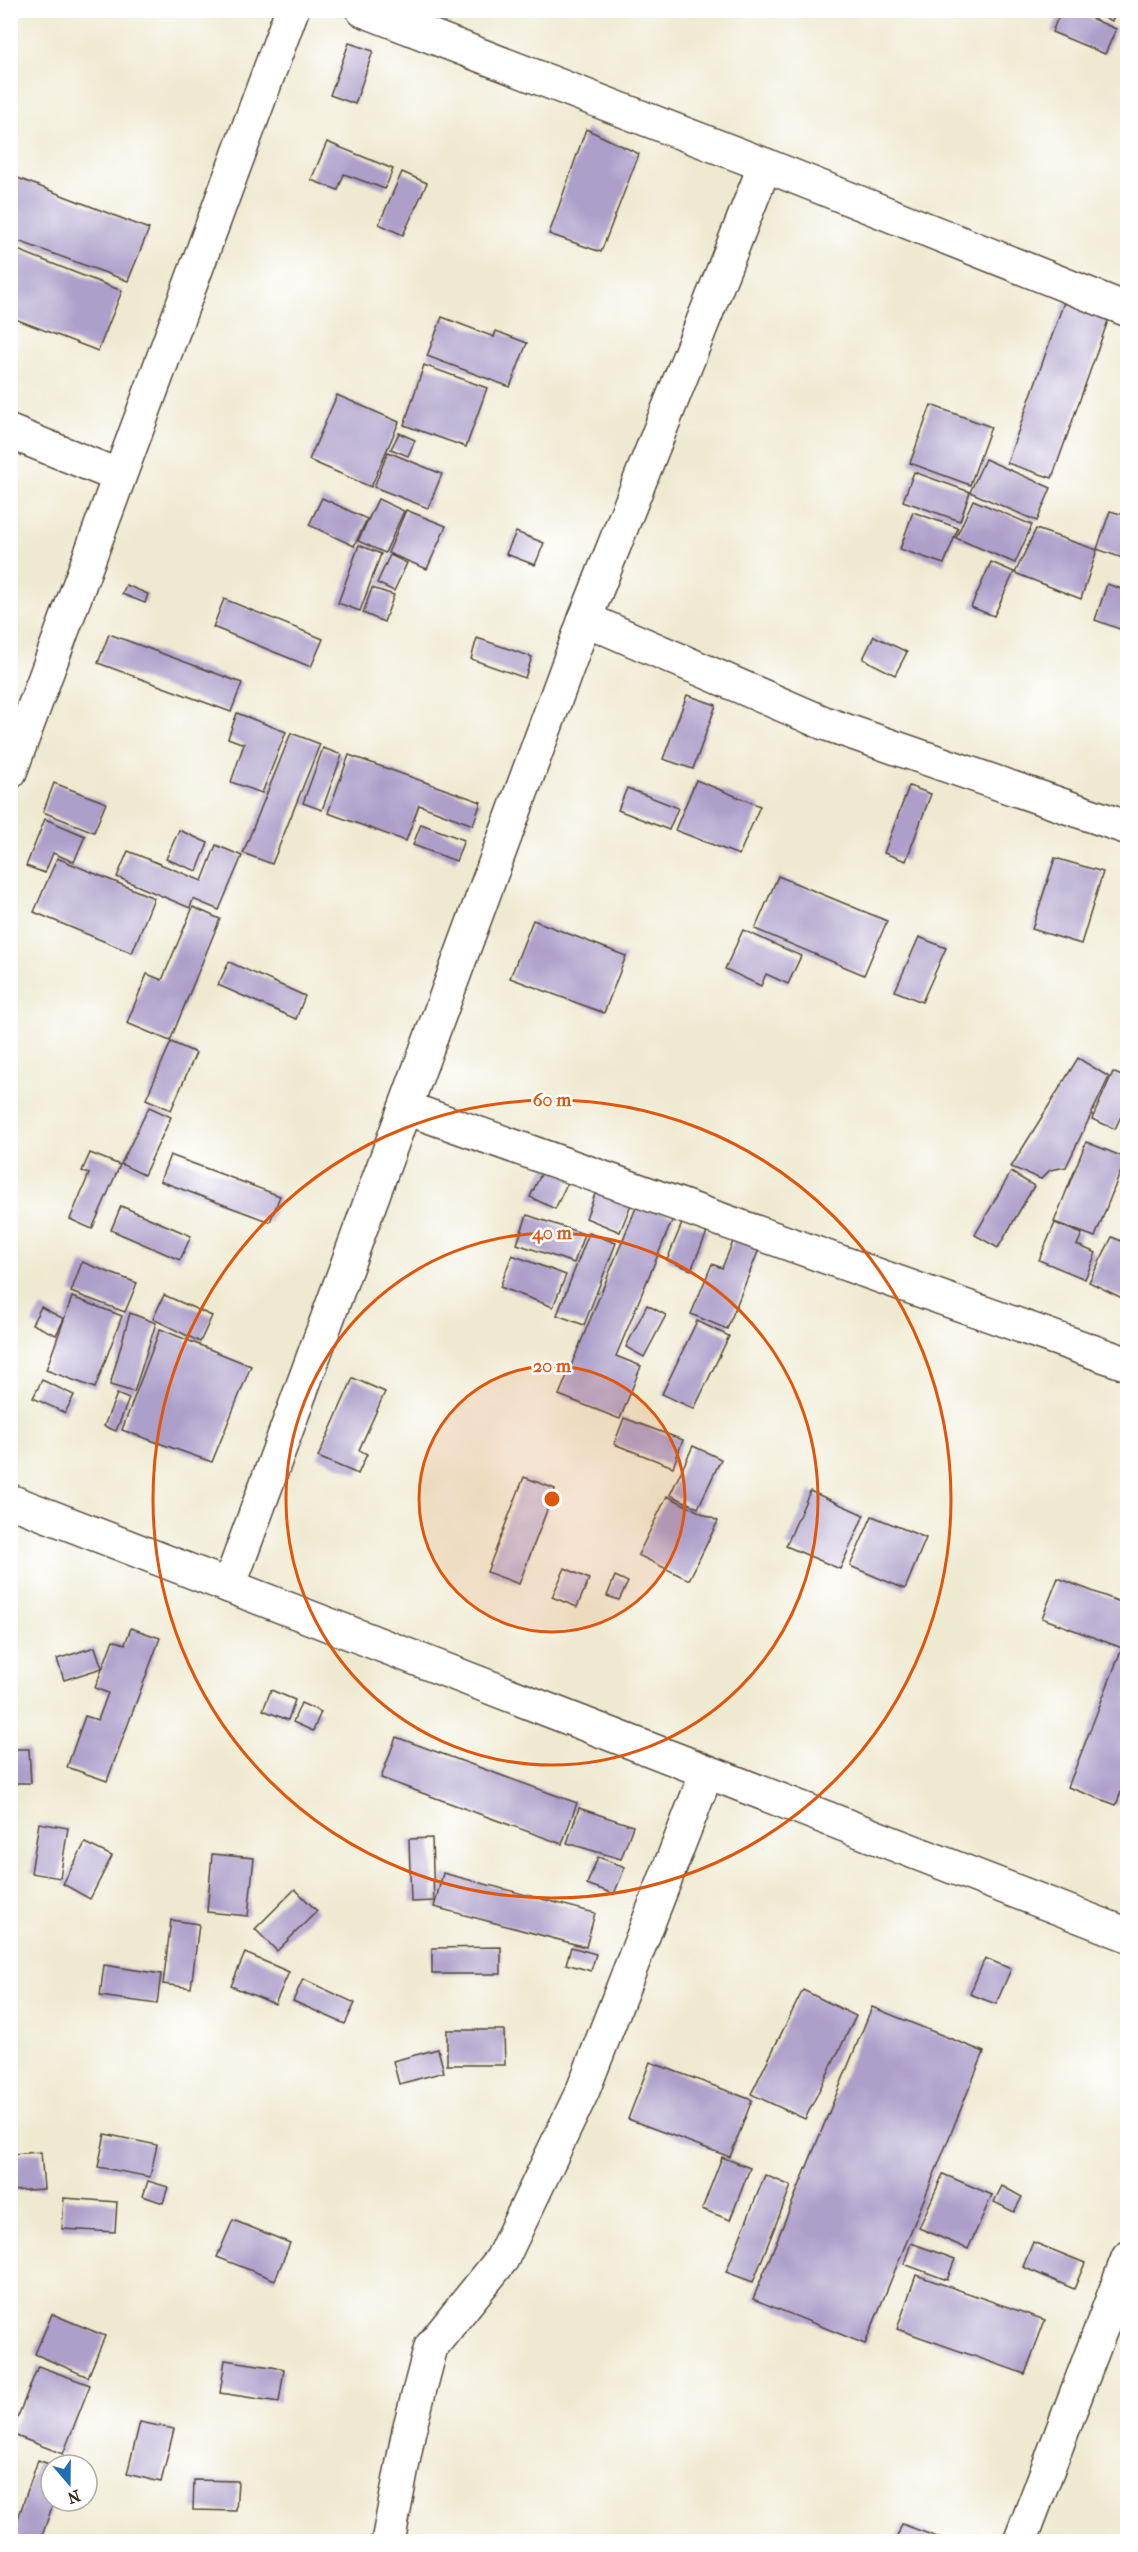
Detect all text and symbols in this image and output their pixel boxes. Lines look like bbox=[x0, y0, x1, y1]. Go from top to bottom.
text: 60 m bbox=[533, 1090, 572, 1111]
text: 40 m bbox=[531, 1223, 573, 1244]
text: 20 m bbox=[533, 1356, 572, 1377]
centre of rings bbox=[542, 1489, 562, 1509]
north arrow bbox=[39, 2453, 99, 2513]
text: N bbox=[64, 2486, 83, 2508]

